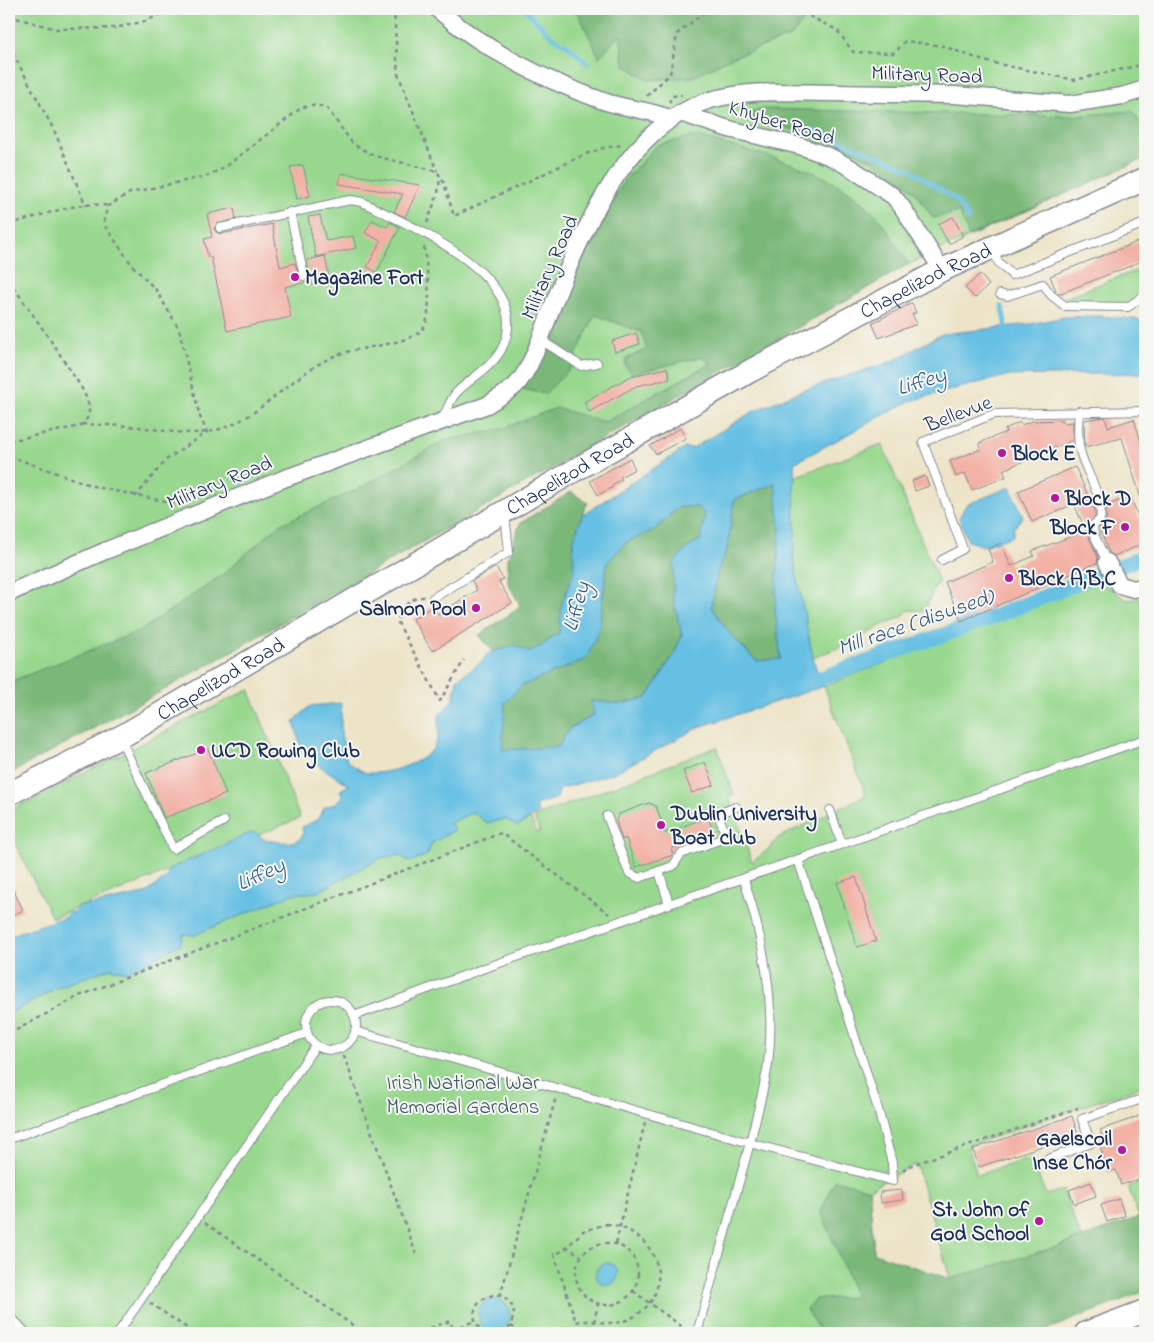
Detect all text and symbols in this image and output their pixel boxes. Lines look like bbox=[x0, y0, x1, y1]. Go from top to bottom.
street label: Military Road bbox=[871, 59, 983, 95]
street label: Khyber Road bbox=[724, 94, 838, 156]
street label: Military Road bbox=[514, 211, 589, 326]
street label: Chapelizod Road bbox=[855, 237, 997, 327]
place label: Magazine Fort bbox=[305, 264, 425, 296]
marker: Magazine Fort bbox=[289, 271, 301, 283]
water label: Liffey bbox=[893, 360, 951, 405]
street label: Bellevue bbox=[920, 388, 997, 442]
street label: Chapelizod Road bbox=[501, 426, 640, 524]
place label: Block E bbox=[1011, 440, 1076, 470]
marker: Block E bbox=[996, 447, 1008, 459]
street label: Military Road bbox=[163, 449, 278, 520]
place label: Block D bbox=[1064, 485, 1132, 515]
marker: Block D bbox=[1049, 492, 1061, 504]
place label: Block F bbox=[1049, 514, 1115, 544]
marker: Block F bbox=[1119, 521, 1131, 533]
place label: Block A,B,C bbox=[1018, 565, 1116, 595]
marker: Block A,B,C bbox=[1003, 572, 1015, 584]
water label: Liffey bbox=[556, 578, 600, 635]
water label: Mill race (disused) bbox=[834, 581, 1001, 666]
place label: Salmon Pool bbox=[359, 595, 466, 625]
marker: Salmon Pool bbox=[470, 602, 482, 614]
street label: Chapelizod Road bbox=[152, 631, 291, 730]
place label: UCD Rowing Club bbox=[211, 737, 361, 769]
marker: UCD Rowing Club bbox=[195, 744, 207, 756]
place label: Dublin University Boat club bbox=[670, 800, 817, 854]
marker: Dublin University Boat club bbox=[655, 819, 667, 831]
water label: Liffey bbox=[232, 851, 291, 901]
park label: Irish National War Memorial Gardens bbox=[386, 1069, 540, 1123]
place label: Gaelscoil Inse Chór bbox=[1032, 1125, 1112, 1179]
marker: Gaelscoil Inse Chór bbox=[1116, 1144, 1128, 1156]
place label: St. John of God School bbox=[930, 1196, 1030, 1250]
marker: St. John of God School bbox=[1033, 1215, 1045, 1227]

